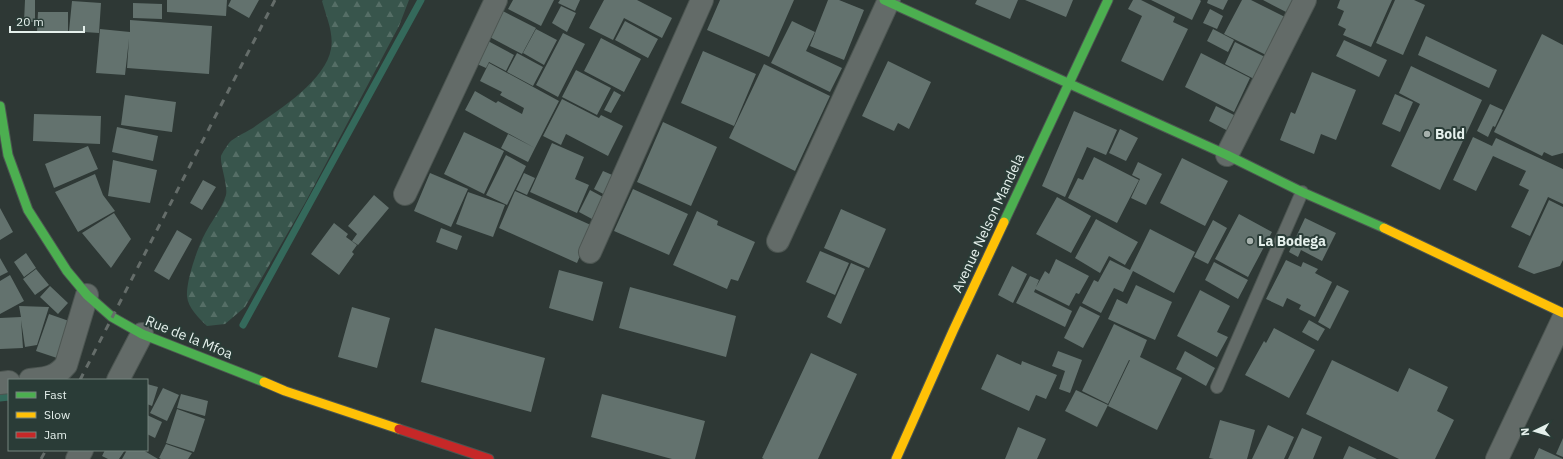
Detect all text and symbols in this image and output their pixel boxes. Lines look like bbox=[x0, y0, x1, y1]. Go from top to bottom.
scale bar bbox=[10, 8, 84, 34]
text: 20 m bbox=[16, 14, 44, 29]
place label: Bold bbox=[1435, 125, 1465, 143]
marker: Bold bbox=[1422, 129, 1432, 139]
street label: Avenue Nelson Mandela bbox=[948, 150, 1028, 295]
place label: La Bodega bbox=[1258, 232, 1326, 250]
marker: La Bodega bbox=[1245, 236, 1255, 246]
street label: Rue de la Mfoa bbox=[143, 311, 236, 363]
legend bbox=[8, 379, 148, 451]
text: Fast bbox=[44, 387, 67, 402]
text: Slow bbox=[44, 407, 70, 422]
north arrow bbox=[1515, 411, 1555, 451]
text: Jam bbox=[44, 427, 67, 442]
text: N bbox=[1518, 427, 1532, 436]

